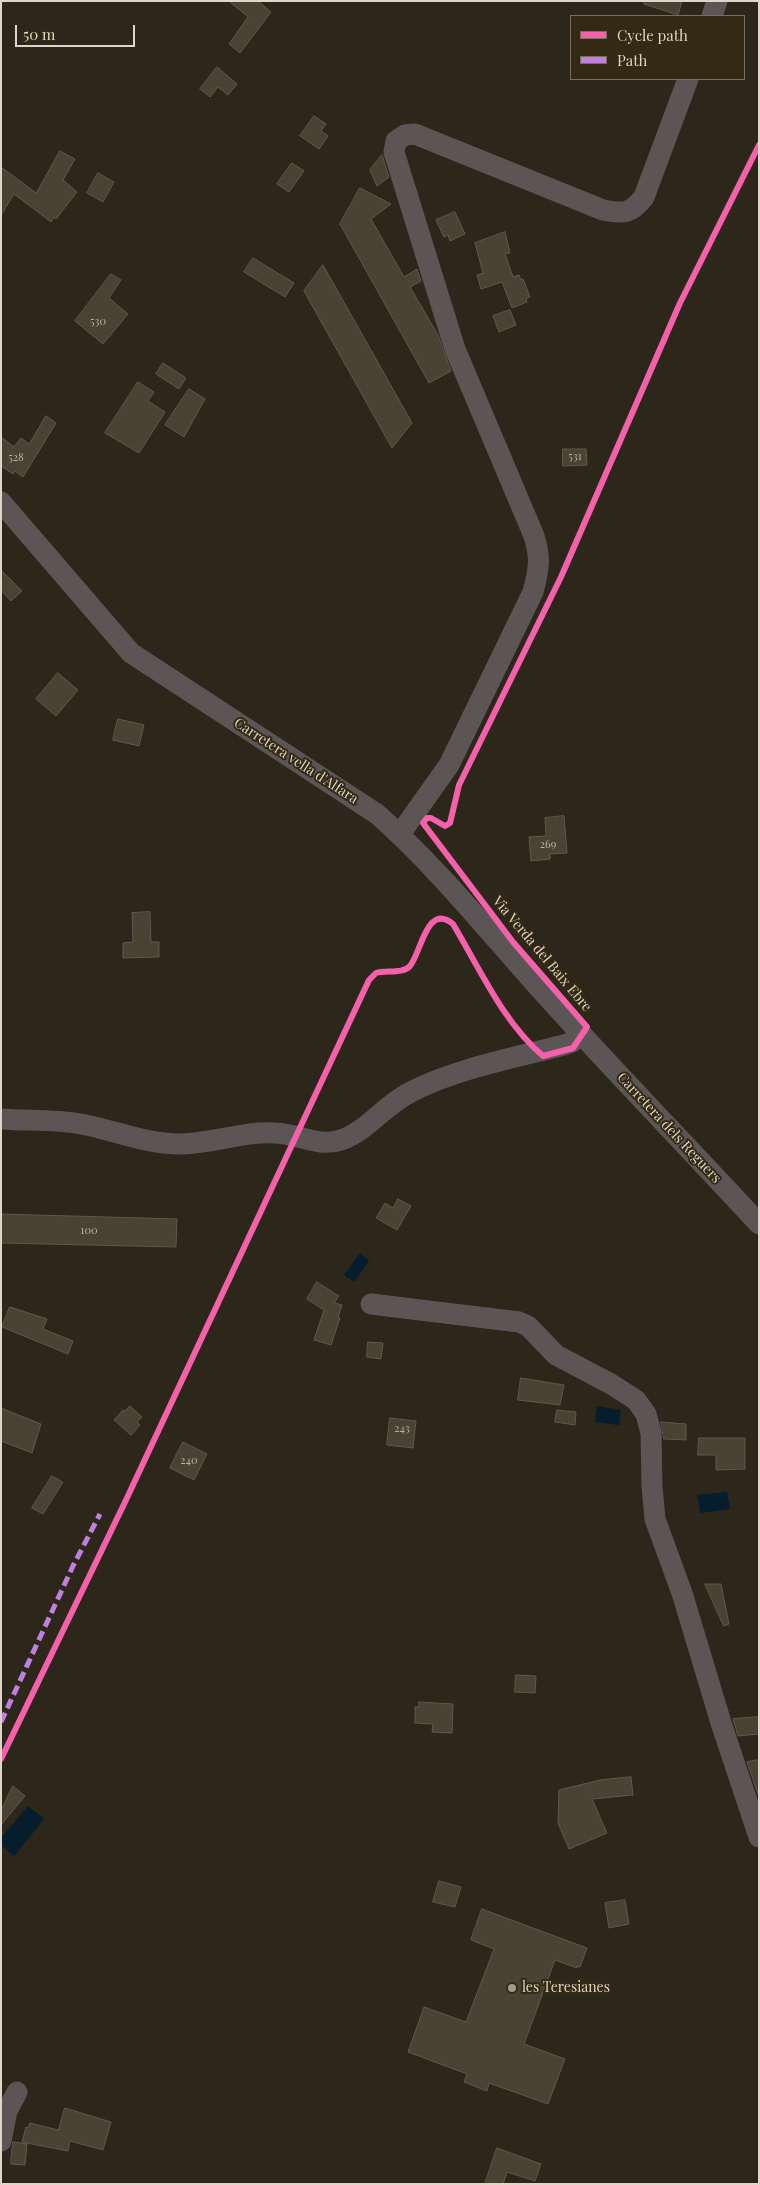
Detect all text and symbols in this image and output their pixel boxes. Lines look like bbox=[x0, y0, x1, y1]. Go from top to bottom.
scale bar bbox=[18, 15, 138, 47]
legend bbox=[570, 15, 745, 80]
text: 50 m bbox=[23, 24, 55, 44]
text: Cycle path bbox=[617, 25, 688, 45]
text: Path bbox=[617, 50, 647, 70]
house number: 530 bbox=[90, 315, 106, 329]
house number: 531 bbox=[568, 450, 582, 464]
house number: 528 bbox=[8, 451, 24, 465]
street label: Carretera vella d'Alfara bbox=[231, 715, 361, 807]
house number: 269 bbox=[540, 838, 556, 852]
street label: Via Verda del Baix Ebre bbox=[489, 893, 595, 1015]
street label: Carretera dels Reguers bbox=[613, 1069, 725, 1187]
house number: 100 bbox=[80, 1224, 98, 1238]
house number: 243 bbox=[394, 1422, 410, 1436]
house number: 240 bbox=[180, 1454, 198, 1468]
place label: les Teresianes bbox=[522, 1980, 610, 1996]
marker: les Teresianes bbox=[506, 1982, 518, 1994]

